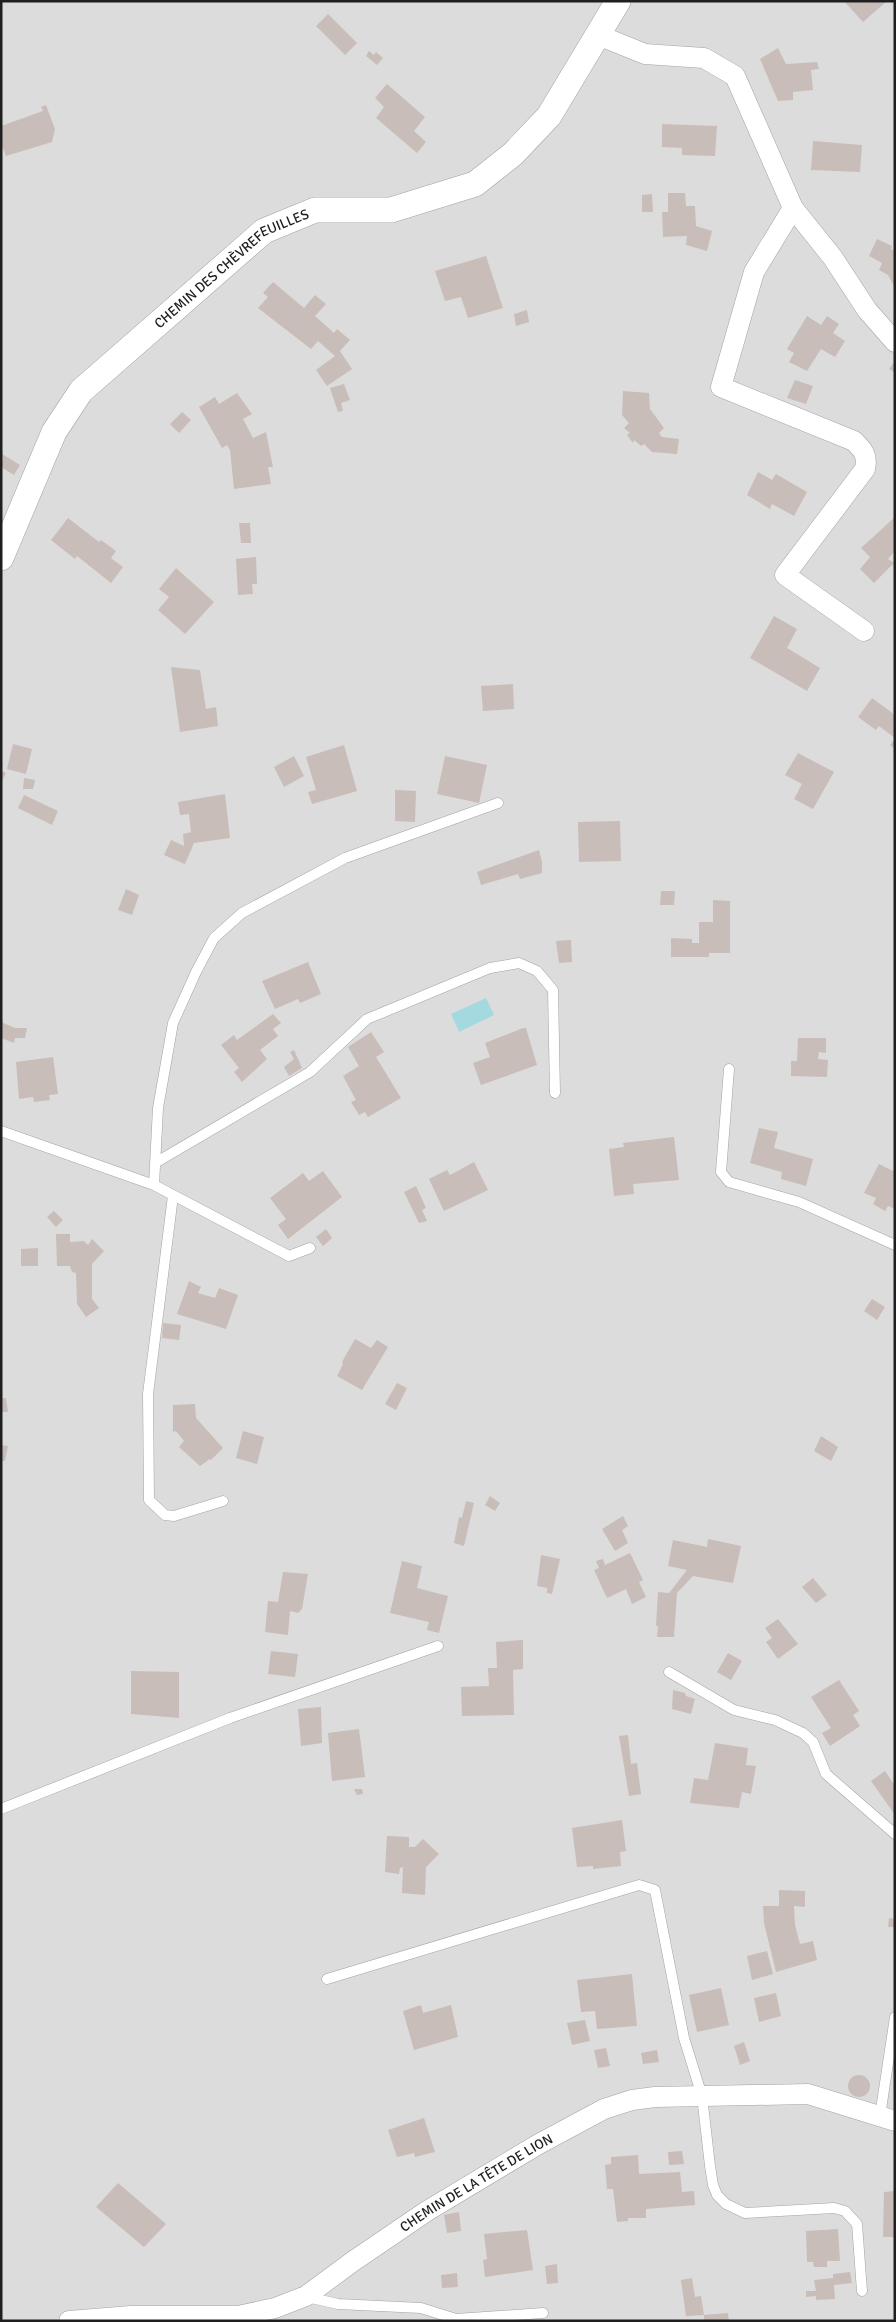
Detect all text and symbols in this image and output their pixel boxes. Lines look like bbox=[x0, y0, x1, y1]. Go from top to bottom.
street label: CHEMIN DES CHÈVREFEUILLES bbox=[151, 205, 311, 332]
street label: CHEMIN DE LA TÊTE DE LION bbox=[397, 2130, 555, 2235]

